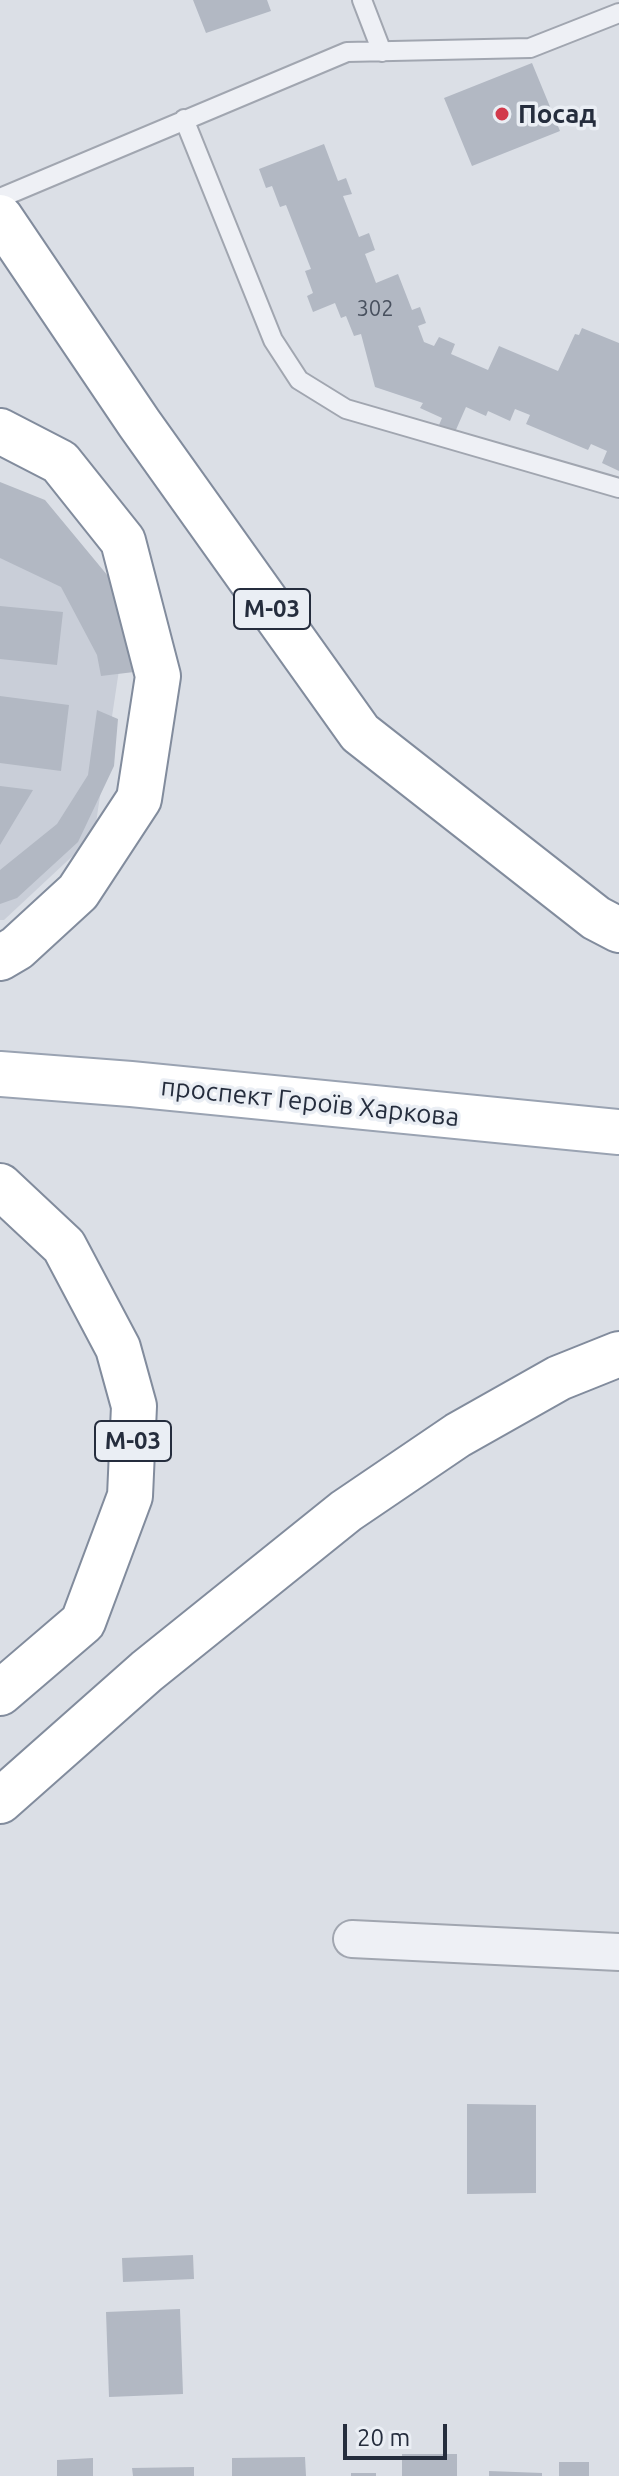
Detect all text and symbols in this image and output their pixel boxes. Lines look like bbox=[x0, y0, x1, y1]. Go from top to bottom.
place label: Посад bbox=[518, 98, 596, 130]
marker: Посад bbox=[493, 105, 511, 123]
house number: 302 bbox=[356, 296, 394, 322]
road number: М-03 bbox=[234, 589, 310, 629]
street label: проспект Героїв Харкова bbox=[159, 1071, 461, 1133]
road number: М-03 bbox=[95, 1421, 171, 1461]
scale bar bbox=[347, 2408, 451, 2458]
text: 20 m bbox=[357, 2424, 410, 2451]

